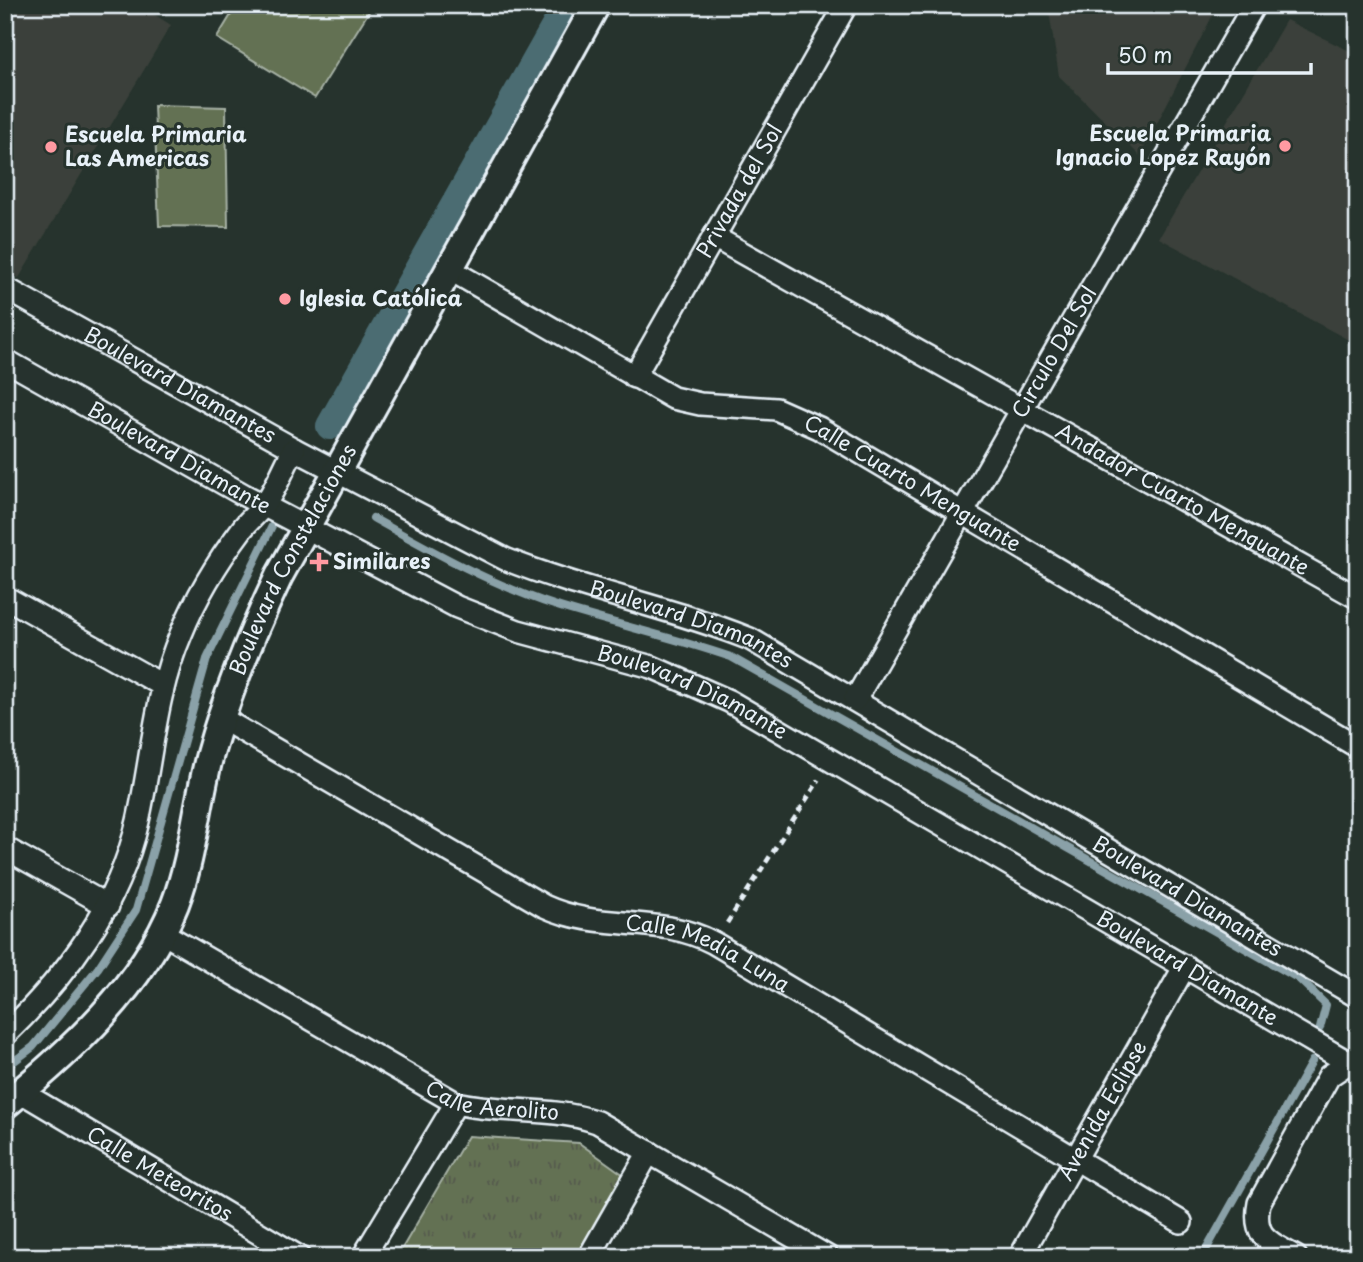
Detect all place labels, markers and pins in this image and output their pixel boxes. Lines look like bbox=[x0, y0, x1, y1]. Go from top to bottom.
place label: Escuela Primaria Ignacio Lopez Rayón bbox=[1055, 116, 1271, 172]
place label: Escuela Primaria Las Americas bbox=[65, 117, 247, 173]
marker: Escuela Primaria Ignacio Lopez Rayón bbox=[1277, 138, 1293, 154]
marker: Escuela Primaria Las Americas bbox=[43, 139, 59, 155]
place label: Iglesia Católica bbox=[299, 281, 463, 313]
marker: Iglesia Católica bbox=[277, 291, 293, 307]
place label: Similares bbox=[333, 544, 430, 576]
marker: Similares bbox=[311, 554, 327, 570]

